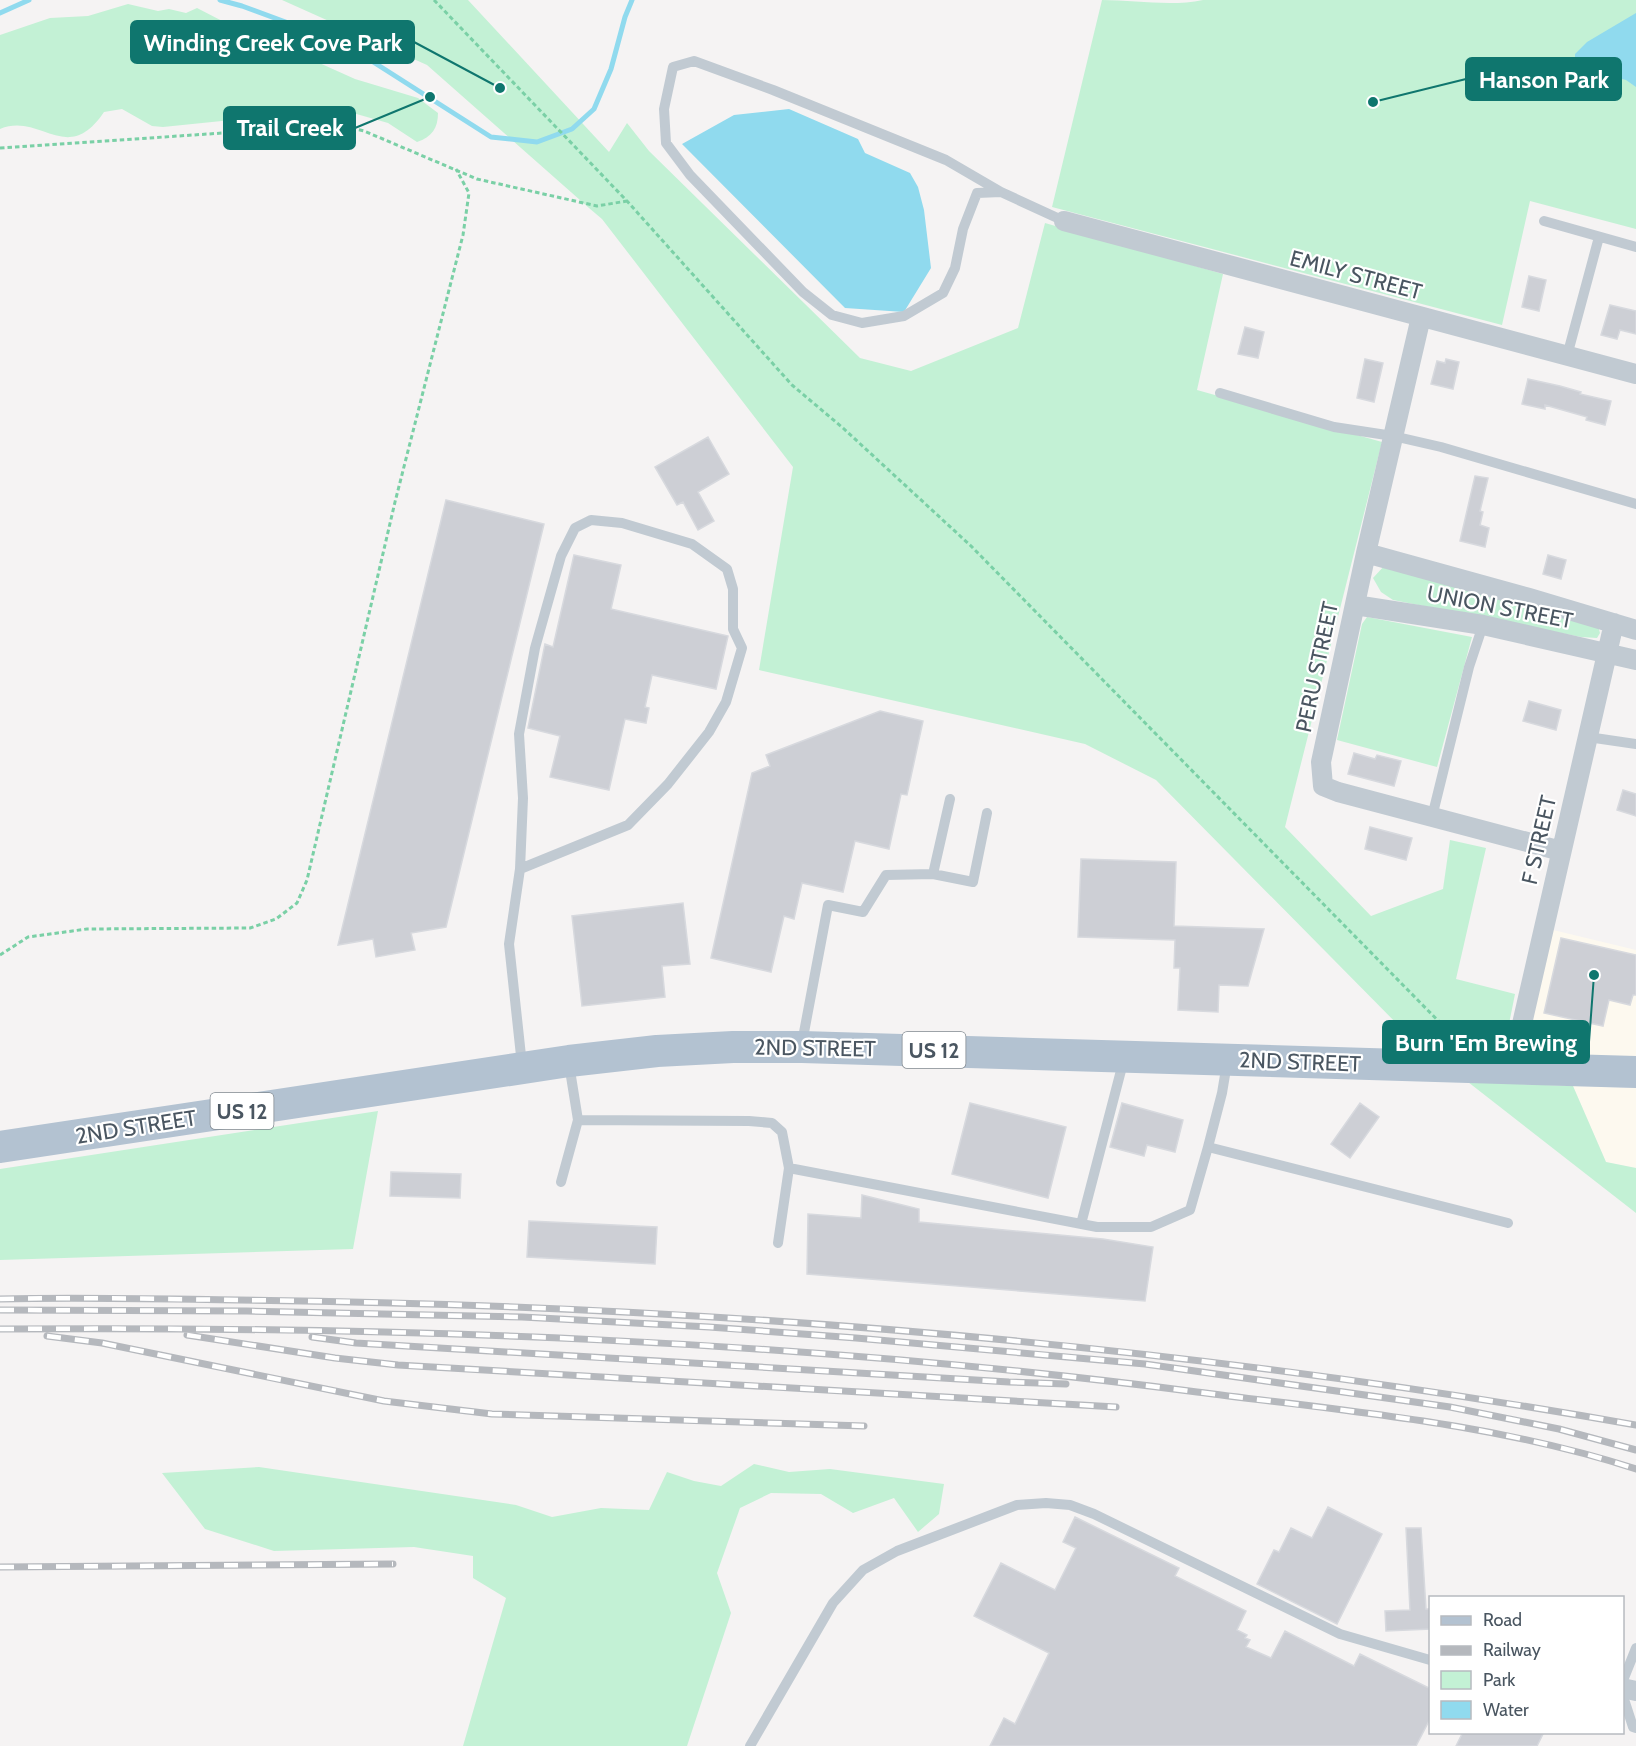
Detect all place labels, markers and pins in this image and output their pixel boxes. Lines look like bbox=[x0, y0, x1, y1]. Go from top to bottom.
callout: Winding Creek Cove Park bbox=[131, 21, 414, 63]
callout: Hanson Park bbox=[1466, 58, 1621, 100]
callout: Trail Creek bbox=[224, 107, 355, 149]
callout: Burn 'Em Brewing bbox=[1383, 1021, 1589, 1063]

